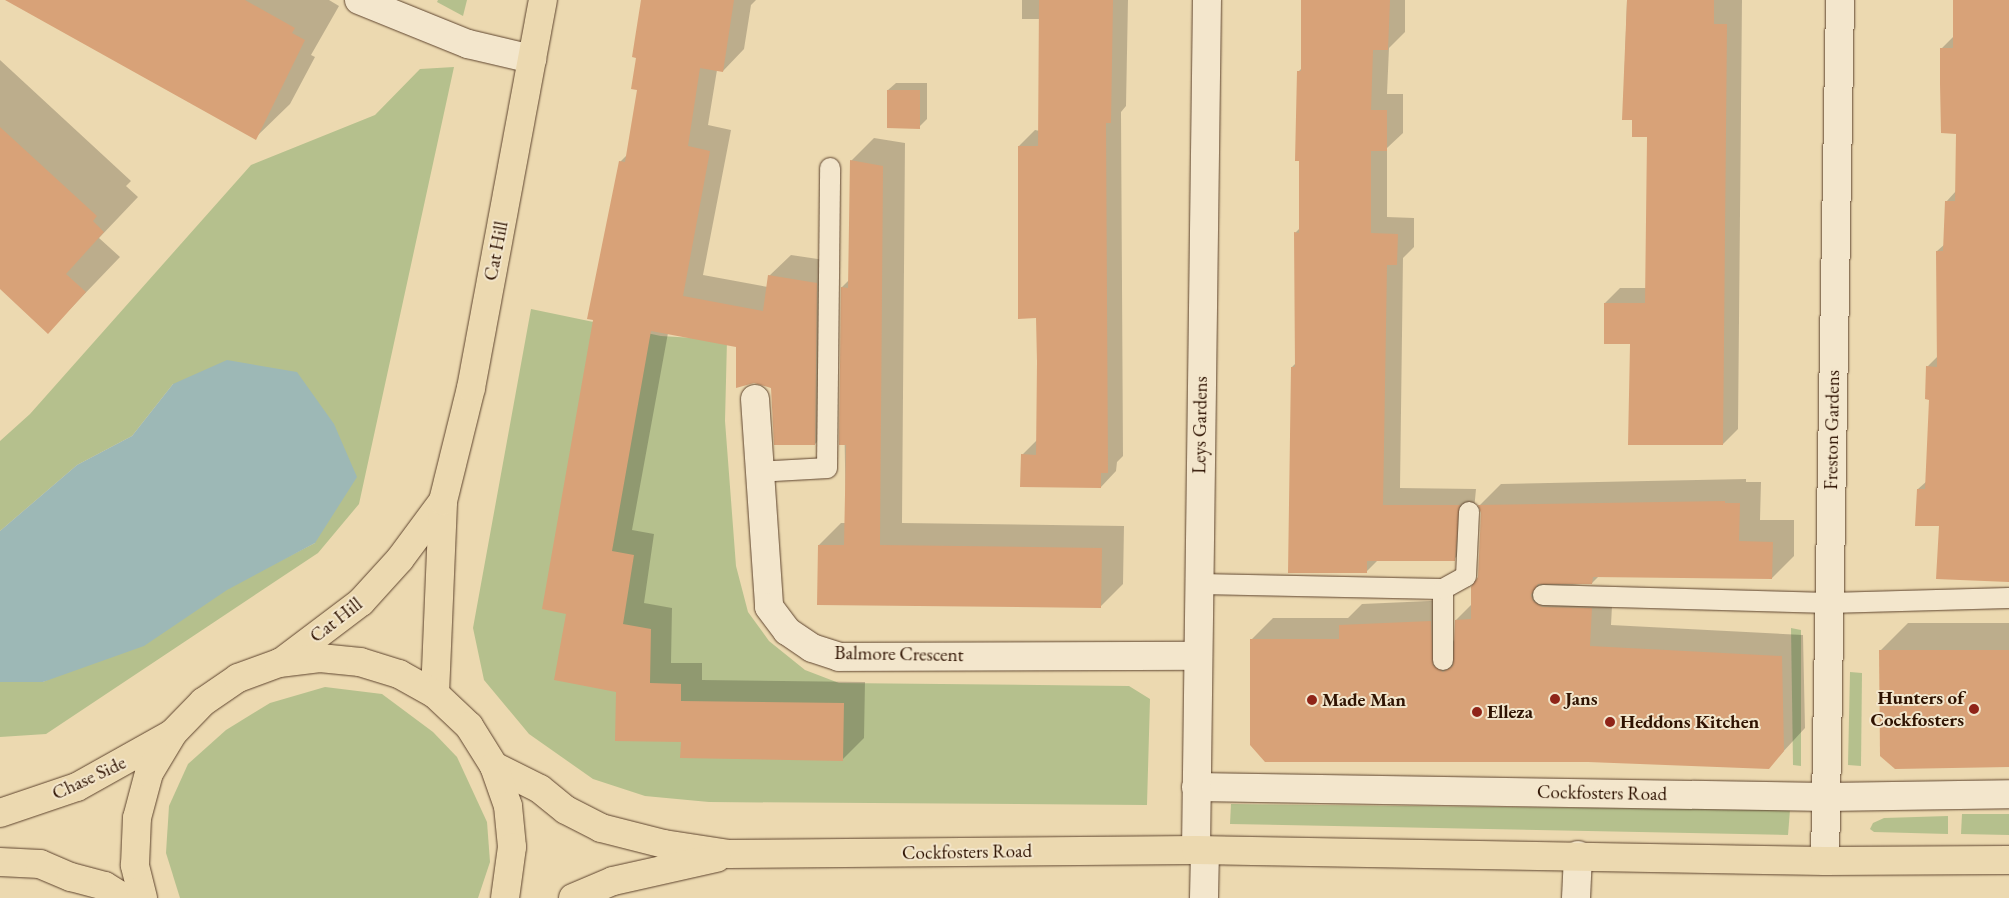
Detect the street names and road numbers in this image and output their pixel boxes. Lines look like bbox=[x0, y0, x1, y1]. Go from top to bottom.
street label: Cat Hill bbox=[479, 219, 513, 283]
street label: Freston Gardens bbox=[1820, 370, 1844, 490]
street label: Leys Gardens bbox=[1188, 376, 1212, 474]
street label: Cat Hill bbox=[305, 593, 367, 647]
street label: Balmore Crescent bbox=[834, 641, 964, 667]
street label: Chase Side bbox=[49, 751, 129, 805]
street label: Cockfosters Road bbox=[1537, 780, 1667, 806]
street label: Cockfosters Road bbox=[902, 839, 1032, 865]

